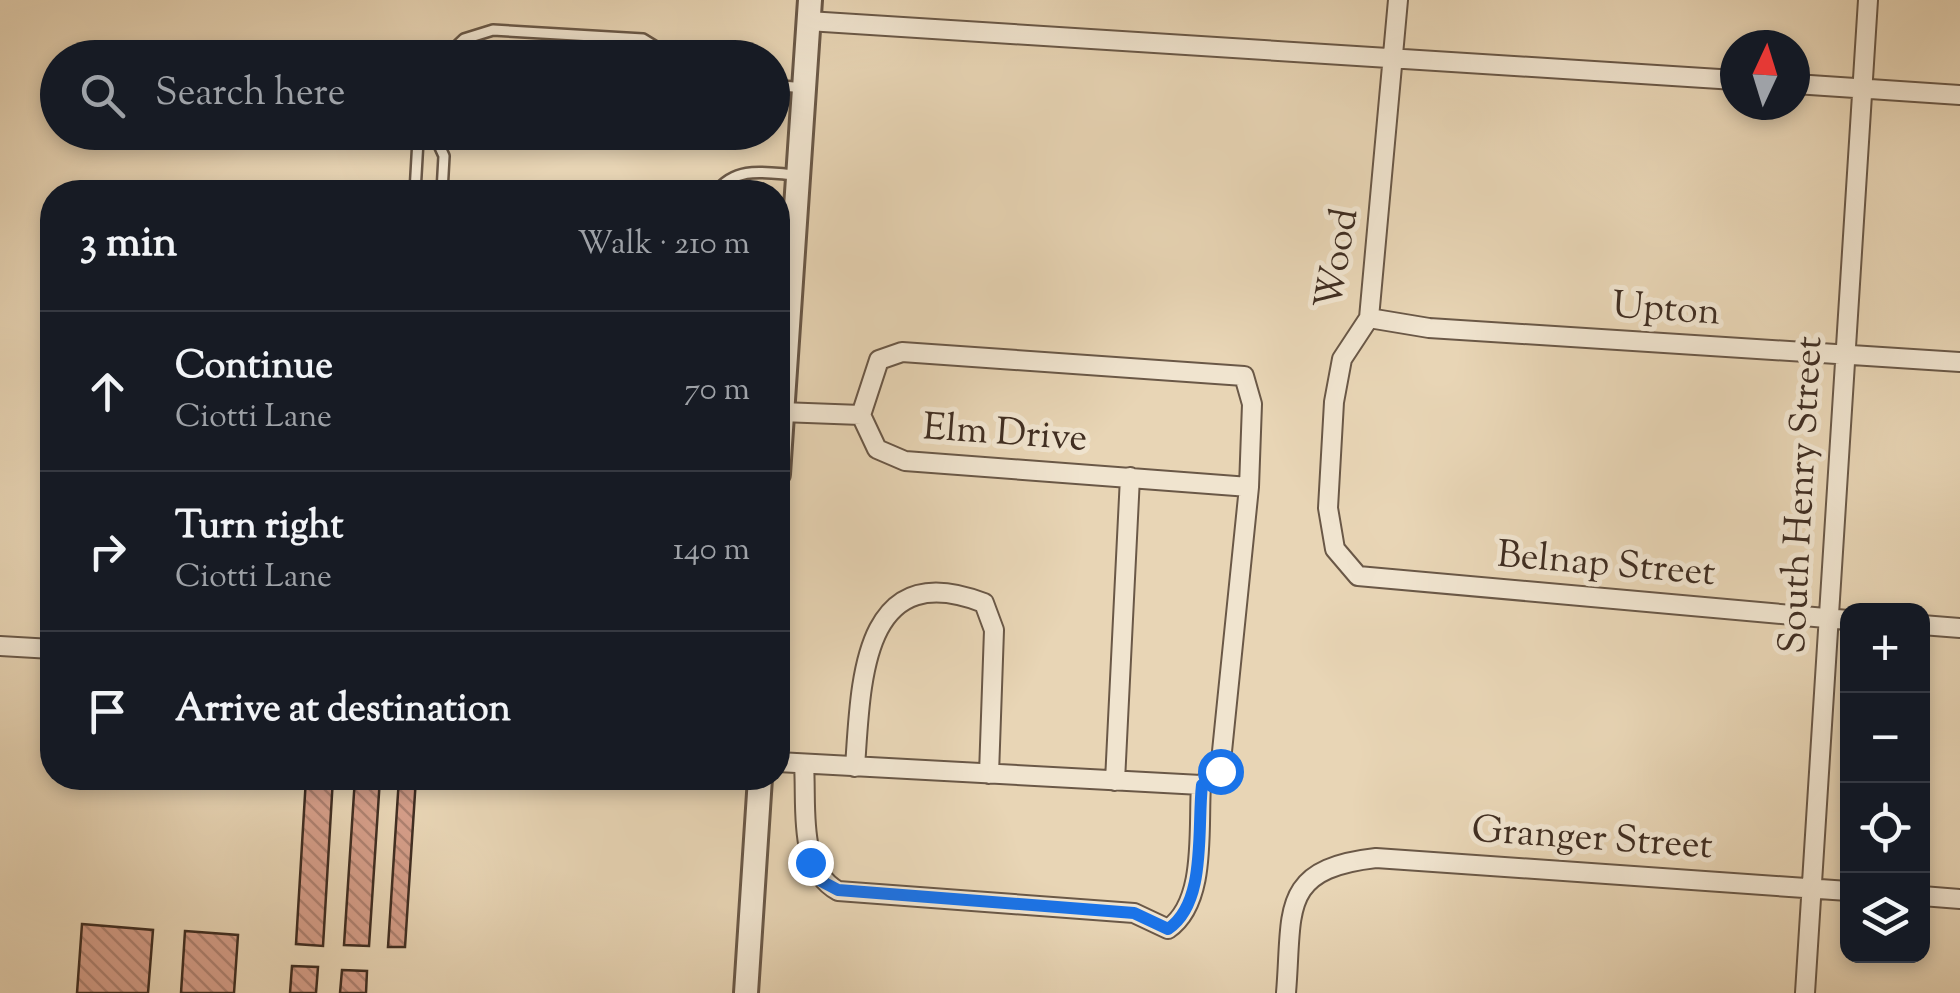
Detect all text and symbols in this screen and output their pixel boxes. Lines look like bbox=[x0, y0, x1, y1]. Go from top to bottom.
north arrow bbox=[1720, 30, 1810, 120]
search box bbox=[40, 40, 790, 150]
icon: search bbox=[75, 68, 130, 123]
text: Search here bbox=[155, 68, 346, 122]
street label: Wood bbox=[1304, 204, 1374, 314]
text: 3 min bbox=[80, 215, 177, 275]
text: Walk · 210 m bbox=[577, 222, 750, 268]
street label: Upton bbox=[1610, 280, 1722, 342]
street label: South Henry Street bbox=[1768, 335, 1838, 655]
text: Continue bbox=[175, 341, 333, 395]
icon: ahead bbox=[80, 364, 135, 419]
text: 70 m bbox=[684, 368, 750, 414]
text: Ciotti Lane bbox=[175, 395, 332, 441]
street label: Elm Drive bbox=[921, 402, 1089, 468]
text: Turn right bbox=[175, 501, 343, 555]
icon: right bbox=[80, 524, 135, 579]
text: 140 m bbox=[673, 528, 750, 574]
street label: Belnap Street bbox=[1495, 530, 1717, 602]
text: Ciotti Lane bbox=[175, 555, 332, 601]
map controls bbox=[1840, 603, 1930, 963]
button: + bbox=[1840, 603, 1930, 693]
icon: arrive bbox=[80, 684, 135, 739]
text: Arrive at destination bbox=[175, 684, 511, 738]
button: − bbox=[1840, 693, 1930, 783]
route start bbox=[1198, 749, 1244, 795]
button: locate bbox=[1840, 783, 1930, 873]
street label: Granger Street bbox=[1470, 805, 1714, 875]
route end bbox=[788, 840, 834, 886]
button: layers bbox=[1840, 873, 1930, 963]

